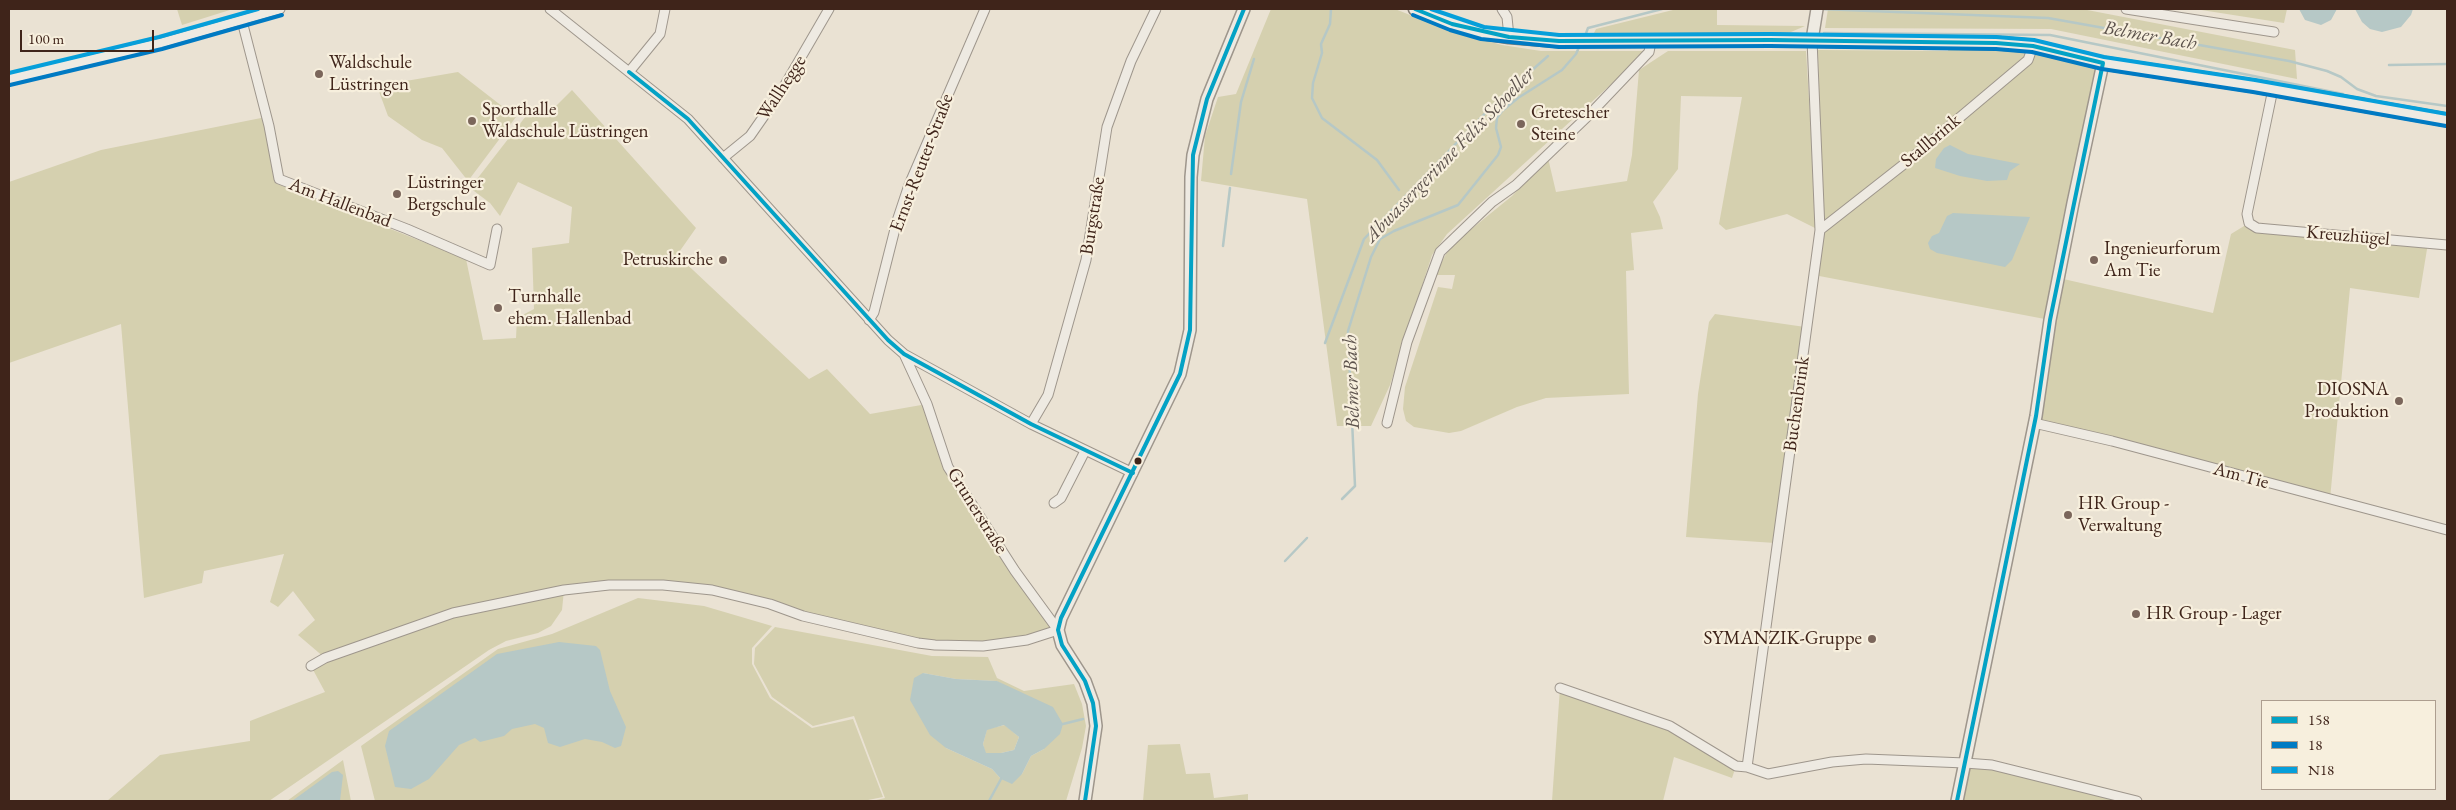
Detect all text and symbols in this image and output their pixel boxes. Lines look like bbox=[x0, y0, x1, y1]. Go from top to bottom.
water label: Belmer Bach bbox=[2101, 16, 2199, 56]
scale bar bbox=[22, 20, 156, 52]
text: 100 m bbox=[28, 29, 64, 48]
street label: Wallhegge bbox=[752, 51, 812, 125]
place label: Waldschule Lüstringen bbox=[329, 52, 412, 96]
water label: Abwassergerinne Felix Schoeller bbox=[1360, 62, 1540, 248]
marker: Waldschule Lüstringen bbox=[313, 68, 325, 80]
street label: Ernst-Reuter-Straße bbox=[885, 91, 959, 235]
place label: Sporthalle Waldschule Lüstringen bbox=[482, 99, 649, 143]
place label: Gretescher Steine bbox=[1531, 102, 1609, 146]
street label: Stallbrink bbox=[1896, 109, 1966, 173]
marker: Sporthalle Waldschule Lüstringen bbox=[466, 115, 478, 127]
marker: Gretescher Steine bbox=[1515, 118, 1527, 130]
place label: Lüstringer Bergschule bbox=[407, 172, 486, 216]
street label: Am Hallenbad bbox=[286, 173, 394, 233]
street label: Burgstraße bbox=[1076, 175, 1110, 257]
marker: Lüstringer Bergschule bbox=[391, 188, 403, 200]
street label: Kreuzhügel bbox=[2305, 221, 2391, 251]
place label: Ingenieurforum Am Tie bbox=[2104, 238, 2221, 282]
place label: Petruskirche bbox=[623, 249, 713, 271]
marker: Petruskirche bbox=[717, 254, 729, 266]
marker: Ingenieurforum Am Tie bbox=[2088, 254, 2100, 266]
place label: Turnhalle ehem. Hallenbad bbox=[508, 286, 632, 330]
marker: Turnhalle ehem. Hallenbad bbox=[492, 302, 504, 314]
water label: Belmer Bach bbox=[1338, 334, 1366, 430]
street label: Buchenbrink bbox=[1779, 355, 1815, 453]
place label: DIOSNA Produktion bbox=[2304, 379, 2389, 423]
marker: DIOSNA Produktion bbox=[2393, 395, 2405, 407]
unlabelled marker bbox=[1133, 456, 1143, 466]
street label: Am Tie bbox=[2211, 458, 2271, 494]
street label: Grunerstraße bbox=[942, 464, 1012, 558]
place label: HR Group - Verwaltung bbox=[2078, 493, 2169, 537]
marker: HR Group - Verwaltung bbox=[2062, 509, 2074, 521]
place label: HR Group - Lager bbox=[2146, 603, 2282, 625]
marker: HR Group - Lager bbox=[2130, 608, 2142, 620]
place label: SYMANZIK-Gruppe bbox=[1703, 628, 1862, 650]
marker: SYMANZIK-Gruppe bbox=[1866, 633, 1878, 645]
legend bbox=[2261, 700, 2436, 790]
text: 158 bbox=[2308, 710, 2330, 729]
text: 18 bbox=[2308, 735, 2322, 754]
text: N18 bbox=[2308, 760, 2334, 779]

